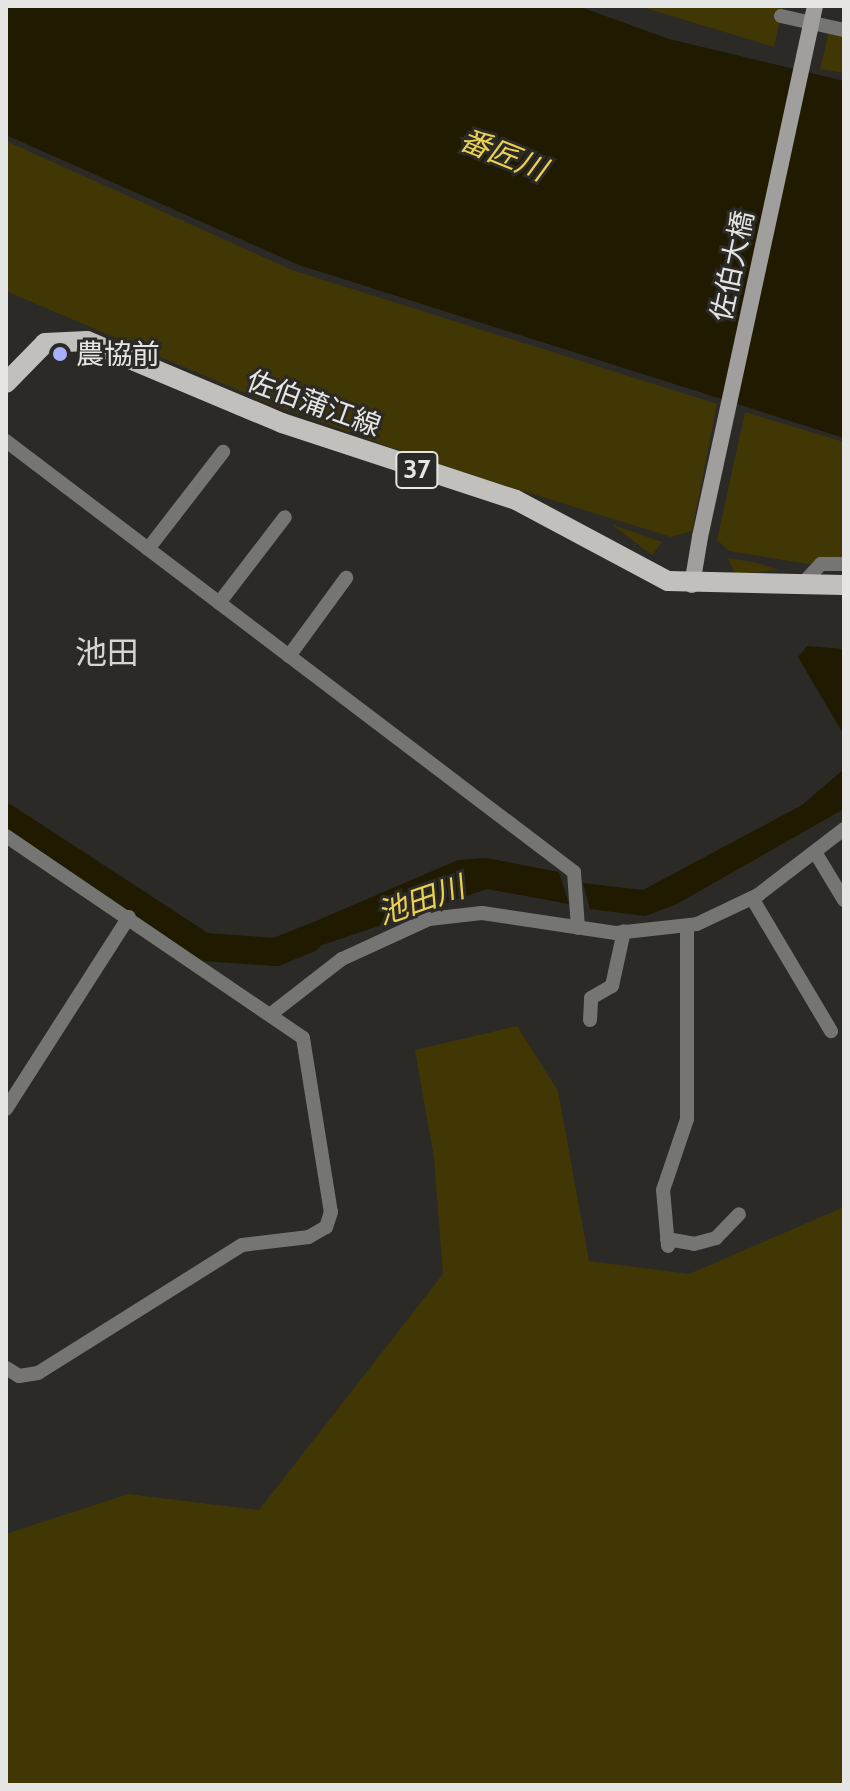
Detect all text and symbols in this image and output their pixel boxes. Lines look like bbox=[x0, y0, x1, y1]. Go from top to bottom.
water label: 番匠川 bbox=[455, 121, 551, 189]
street label: 佐伯大橋 bbox=[704, 208, 760, 324]
place label: 農協前 bbox=[76, 337, 160, 371]
marker: 農協前 bbox=[51, 345, 69, 363]
street label: 佐伯蒲江線 bbox=[242, 363, 386, 443]
road number: 37 bbox=[395, 448, 439, 492]
district label: 池田 bbox=[75, 634, 139, 672]
water label: 池田川 bbox=[373, 869, 469, 933]

